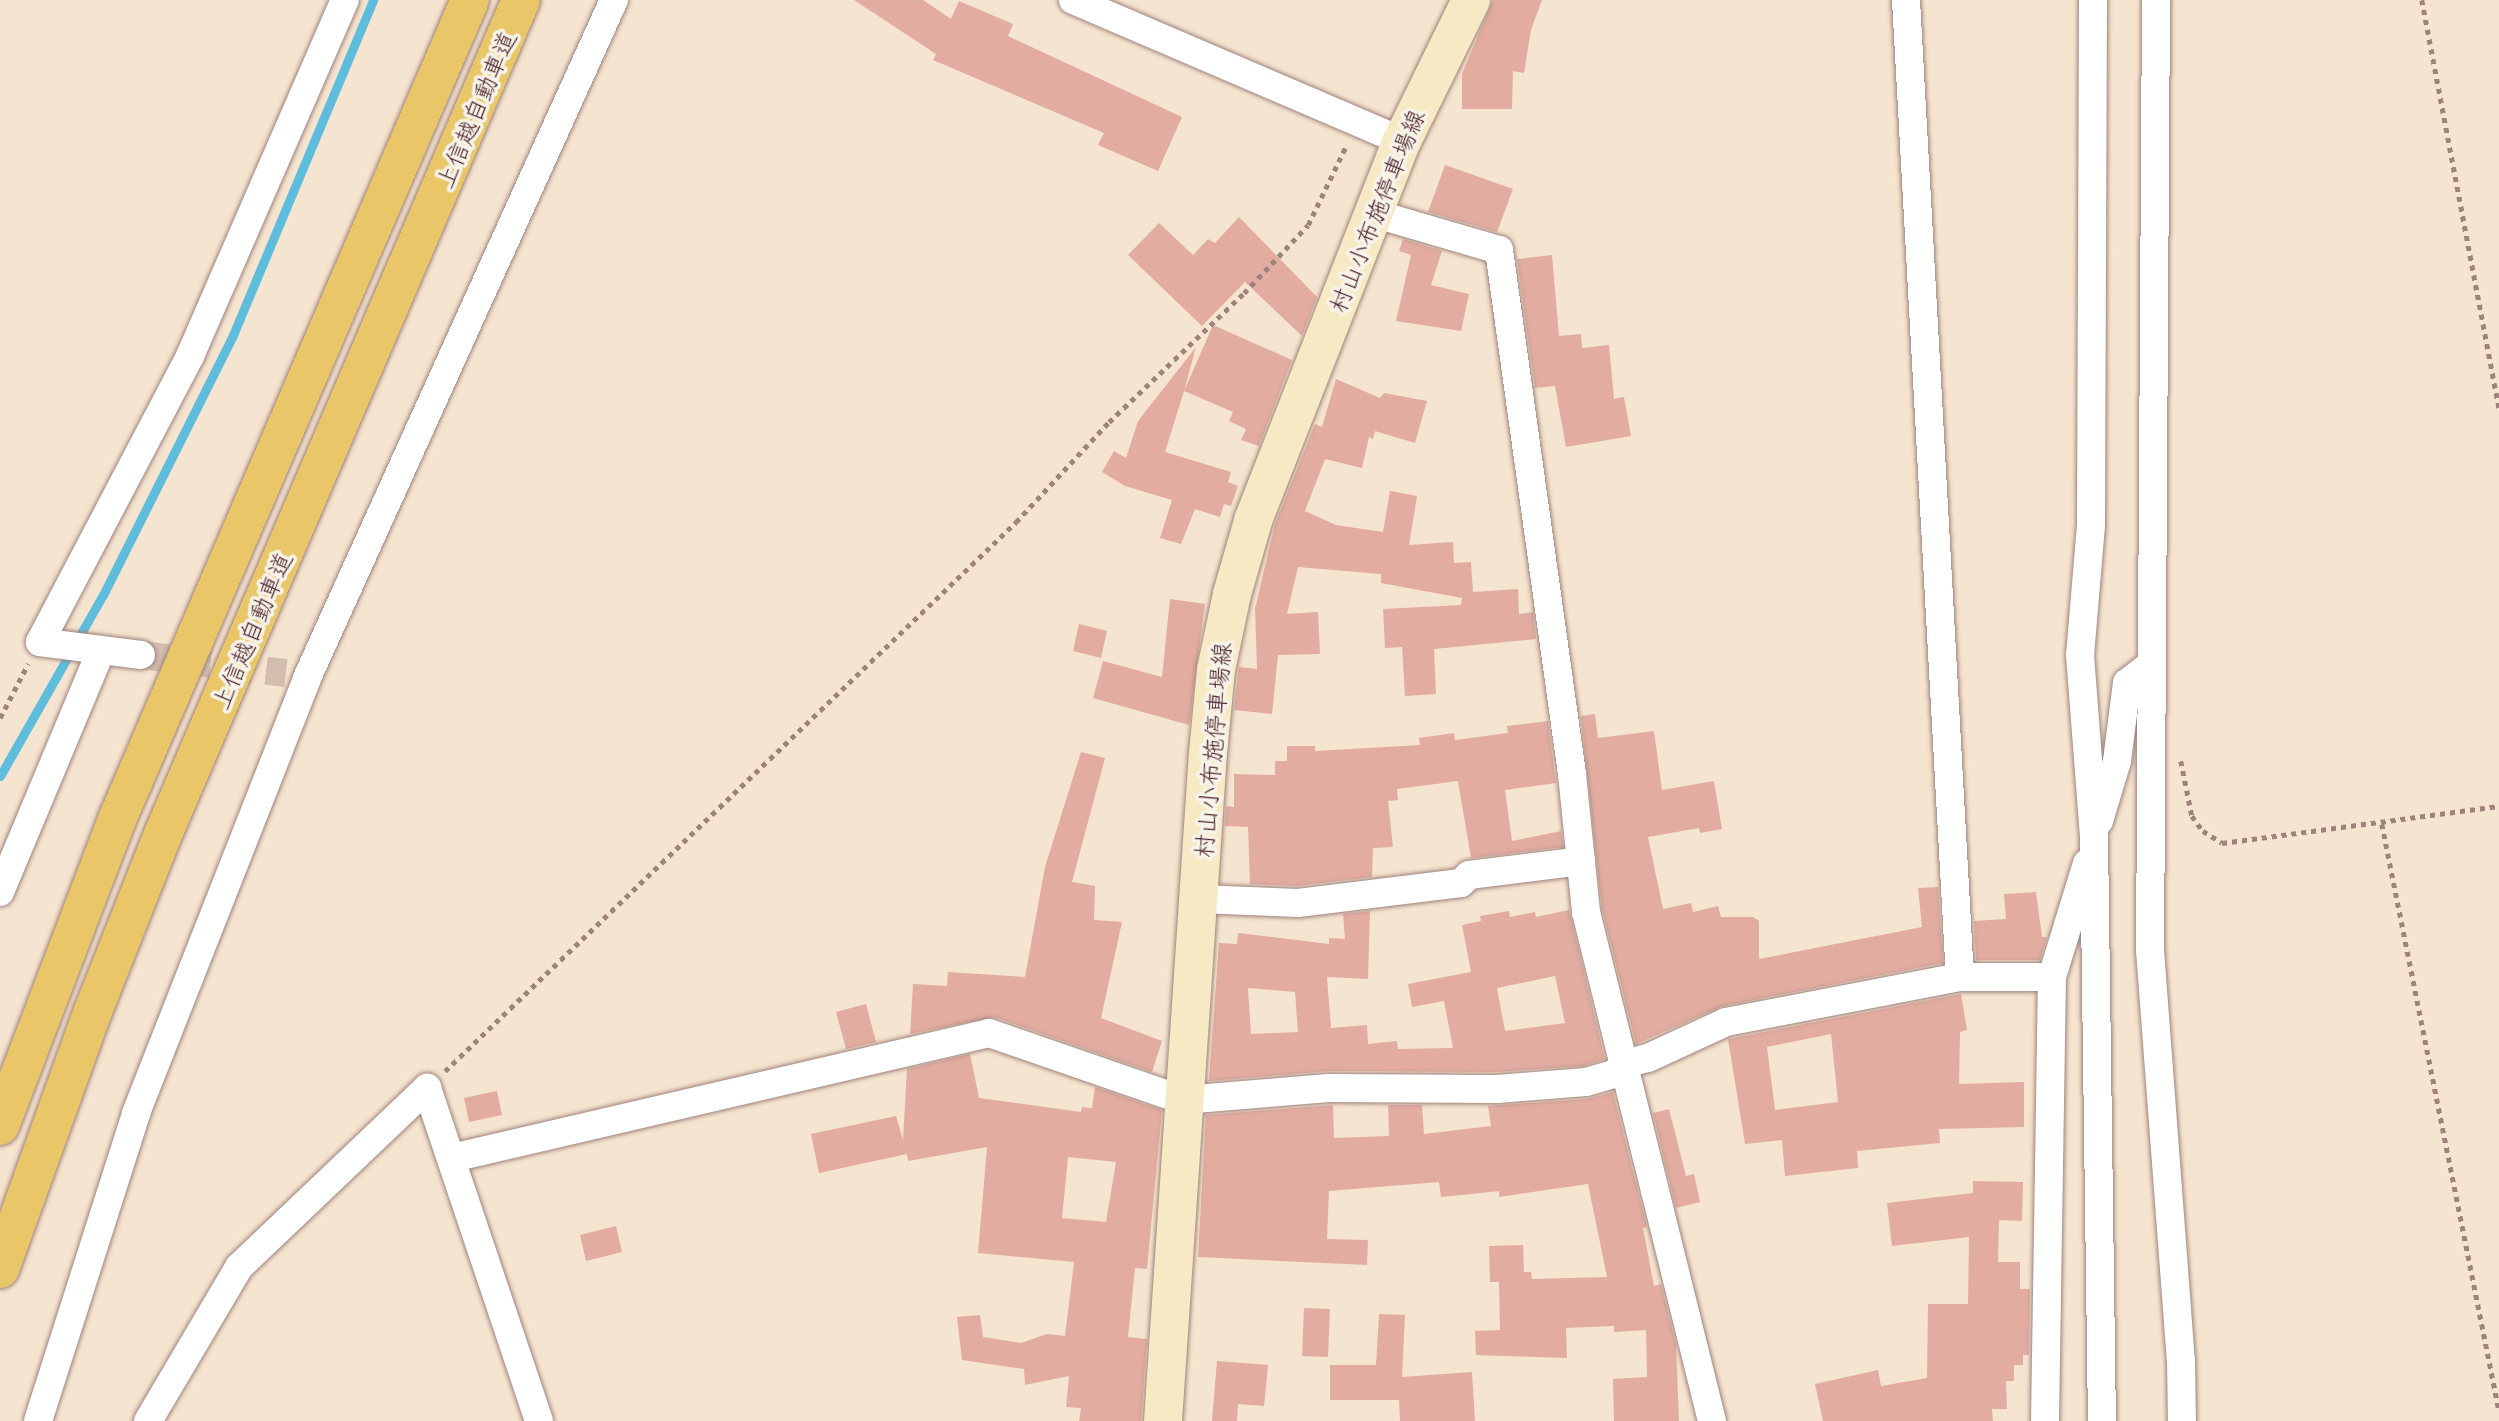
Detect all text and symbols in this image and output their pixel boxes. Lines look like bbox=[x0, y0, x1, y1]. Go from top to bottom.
street label: 上信越自動車道 bbox=[430, 27, 522, 193]
street label: 村山小布施停車場線 bbox=[1323, 105, 1431, 317]
street label: 上信越自動車道 bbox=[206, 548, 298, 714]
street label: 村山小布施停車場線 bbox=[1189, 641, 1237, 859]

